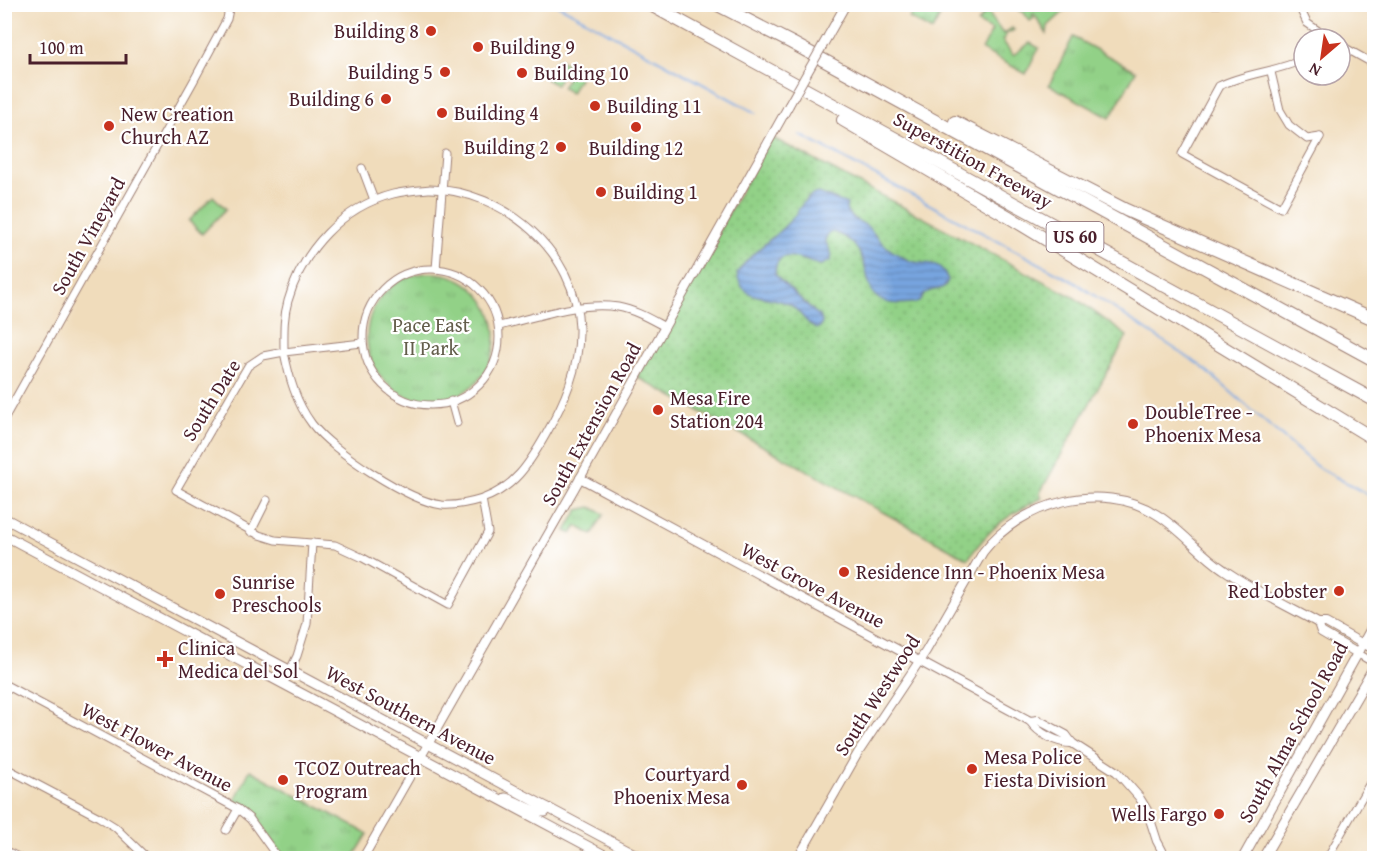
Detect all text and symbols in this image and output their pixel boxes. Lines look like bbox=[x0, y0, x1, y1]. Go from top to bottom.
place label: Building 8 bbox=[334, 16, 419, 45]
marker: Building 8 bbox=[424, 24, 438, 38]
scale bar bbox=[30, 27, 126, 65]
north arrow bbox=[1292, 27, 1352, 87]
place label: Building 9 bbox=[490, 32, 575, 61]
text: 100 m bbox=[39, 34, 84, 61]
marker: Building 9 bbox=[471, 40, 485, 54]
place label: Building 5 bbox=[348, 57, 433, 86]
text: N bbox=[1304, 57, 1325, 83]
place label: Building 10 bbox=[534, 58, 629, 87]
marker: Building 5 bbox=[438, 65, 452, 79]
marker: Building 10 bbox=[515, 66, 529, 80]
place label: Building 6 bbox=[289, 84, 374, 113]
place label: Building 11 bbox=[607, 91, 702, 120]
marker: Building 6 bbox=[379, 92, 393, 106]
place label: Building 4 bbox=[454, 98, 539, 127]
place label: New Creation Church AZ bbox=[121, 99, 234, 151]
marker: Building 11 bbox=[588, 99, 602, 113]
street label: Superstition Freeway bbox=[888, 104, 1058, 215]
marker: Building 4 bbox=[435, 106, 449, 120]
marker: New Creation Church AZ bbox=[102, 119, 116, 133]
marker: Building 12 bbox=[629, 120, 643, 134]
place label: Building 2 bbox=[464, 132, 549, 161]
place label: Building 12 bbox=[589, 133, 683, 162]
marker: Building 2 bbox=[554, 140, 568, 154]
street label: South Vineyard bbox=[43, 171, 132, 300]
place label: Building 1 bbox=[613, 177, 698, 206]
marker: Building 1 bbox=[594, 185, 608, 199]
road number: US 60 bbox=[1046, 222, 1104, 252]
park label: Pace East II Park bbox=[392, 310, 470, 362]
street label: South Extension Road bbox=[534, 337, 648, 511]
street label: South Date bbox=[174, 353, 247, 446]
place label: Mesa Fire Station 204 bbox=[670, 383, 764, 435]
place label: DoubleTree - Phoenix Mesa bbox=[1145, 397, 1262, 449]
marker: Mesa Fire Station 204 bbox=[651, 403, 665, 417]
marker: DoubleTree - Phoenix Mesa bbox=[1126, 417, 1140, 431]
street label: West Grove Avenue bbox=[736, 534, 890, 635]
place label: Residence Inn - Phoenix Mesa bbox=[856, 557, 1105, 586]
marker: Residence Inn - Phoenix Mesa bbox=[837, 565, 851, 579]
place label: Sunrise Preschools bbox=[232, 567, 322, 619]
place label: Red Lobster bbox=[1228, 576, 1327, 605]
marker: Red Lobster bbox=[1332, 584, 1346, 598]
marker: Sunrise Preschools bbox=[213, 587, 227, 601]
street label: South Westwood bbox=[827, 628, 927, 761]
place label: Clinica Medica del Sol bbox=[178, 633, 299, 685]
street label: South Alma School Road bbox=[1231, 636, 1355, 828]
marker: Clinica Medica del Sol bbox=[156, 650, 174, 668]
street label: West Southern Avenue bbox=[321, 657, 501, 772]
street label: West Flower Avenue bbox=[76, 694, 238, 799]
place label: Mesa Police Fiesta Division bbox=[984, 742, 1106, 794]
place label: TCOZ Outreach Program bbox=[295, 753, 421, 805]
place label: Courtyard Phoenix Mesa bbox=[614, 759, 731, 811]
marker: Mesa Police Fiesta Division bbox=[965, 762, 979, 776]
marker: TCOZ Outreach Program bbox=[276, 773, 290, 787]
marker: Courtyard Phoenix Mesa bbox=[735, 778, 749, 792]
place label: Wells Fargo bbox=[1111, 799, 1207, 828]
marker: Wells Fargo bbox=[1212, 807, 1226, 821]

